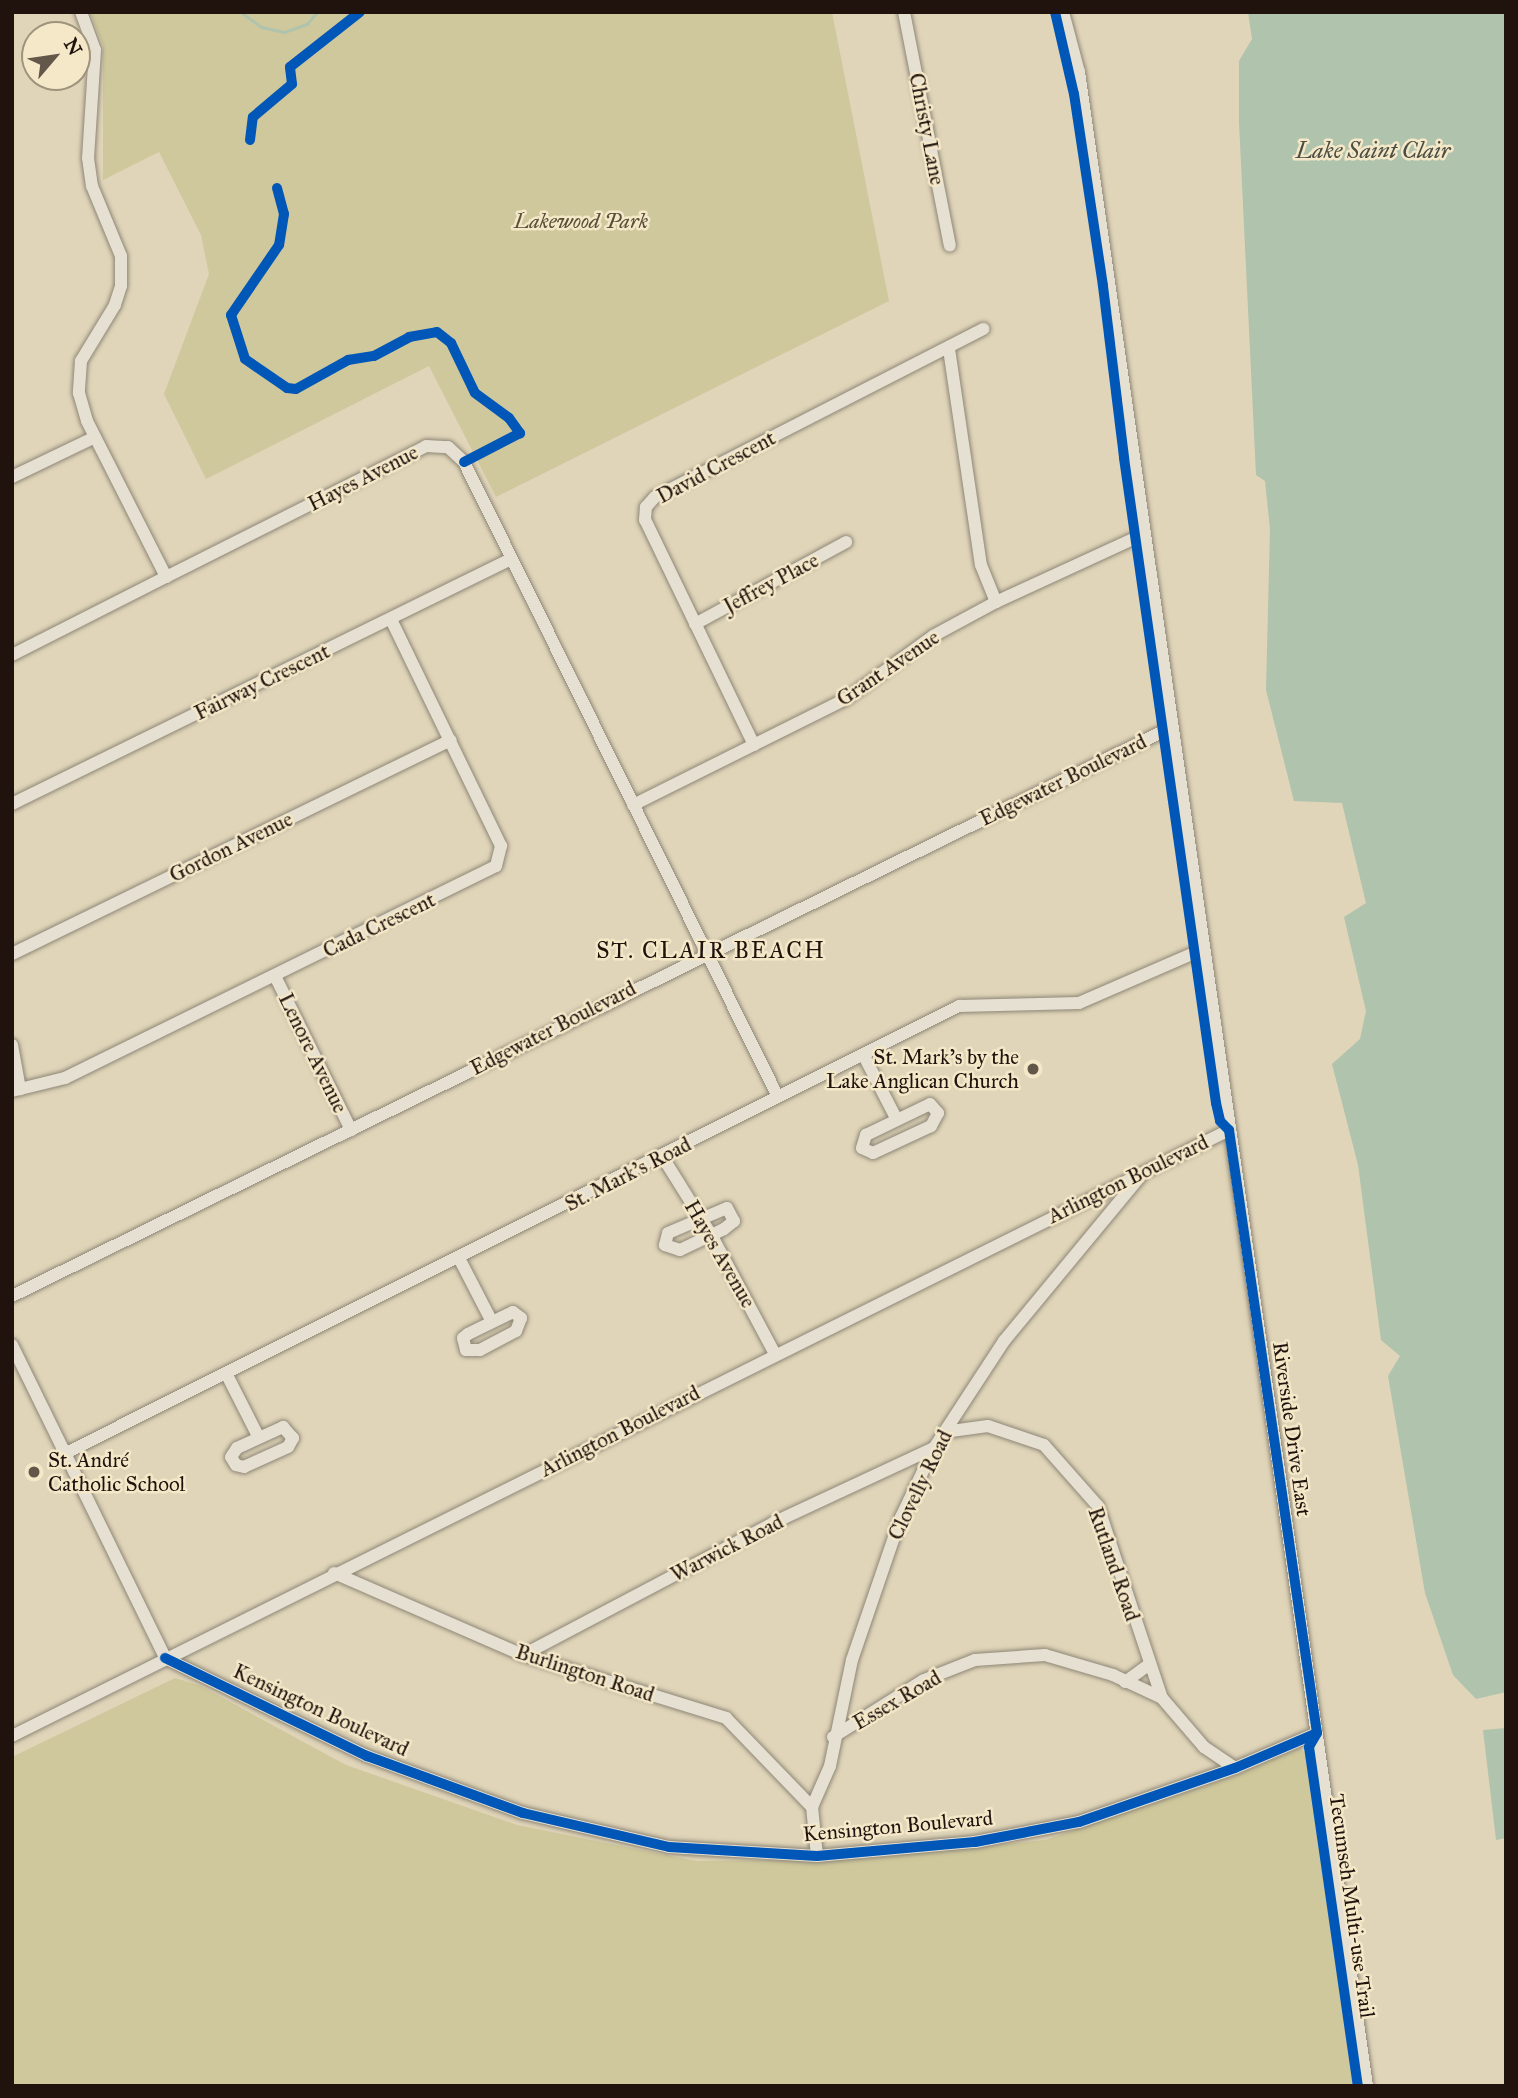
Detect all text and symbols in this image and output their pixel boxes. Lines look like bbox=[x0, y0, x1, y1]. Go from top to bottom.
north arrow bbox=[21, 21, 91, 91]
text: N bbox=[59, 34, 87, 59]
street label: Christy Lane bbox=[904, 71, 950, 187]
water label: Lake Saint Clair bbox=[1296, 136, 1450, 164]
park label: Lakewood Park bbox=[514, 208, 648, 234]
street label: David Crescent bbox=[652, 425, 780, 509]
street label: Hayes Avenue bbox=[304, 439, 422, 517]
street label: Jeffrey Place bbox=[719, 547, 823, 619]
street label: Grant Avenue bbox=[832, 624, 944, 712]
street label: Fairway Crescent bbox=[190, 638, 334, 726]
street label: Edgewater Boulevard bbox=[975, 729, 1151, 831]
street label: Gordon Avenue bbox=[165, 806, 297, 888]
street label: Cada Crescent bbox=[319, 887, 439, 963]
district label: ST. CLAIR BEACH bbox=[598, 936, 824, 964]
street label: Edgewater Boulevard bbox=[466, 975, 640, 1081]
street label: Lenore Avenue bbox=[273, 989, 353, 1117]
place label: St. Mark's by the Lake Anglican Church bbox=[826, 1044, 1019, 1094]
marker: St. Mark's by the Lake Anglican Church bbox=[1025, 1061, 1041, 1077]
street label: Arlington Boulevard bbox=[1043, 1129, 1213, 1229]
street label: St. Mark's Road bbox=[561, 1131, 695, 1217]
street label: Hayes Avenue bbox=[679, 1196, 761, 1312]
street label: Riverside Drive East bbox=[1267, 1340, 1317, 1518]
street label: Arlington Boulevard bbox=[536, 1380, 704, 1482]
street label: Clovelly Road bbox=[883, 1426, 957, 1544]
place label: St. André Catholic School bbox=[48, 1447, 185, 1497]
marker: St. André Catholic School bbox=[26, 1464, 42, 1480]
street label: Rutland Road bbox=[1083, 1504, 1145, 1624]
street label: Warwick Road bbox=[666, 1509, 788, 1587]
street label: Burlington Road bbox=[513, 1639, 657, 1707]
street label: Kensington Boulevard bbox=[229, 1658, 413, 1762]
street label: Essex Road bbox=[848, 1665, 946, 1735]
street label: Tecumseh Multi-use Trail bbox=[1324, 1792, 1380, 2020]
street label: Kensington Boulevard bbox=[802, 1805, 994, 1847]

